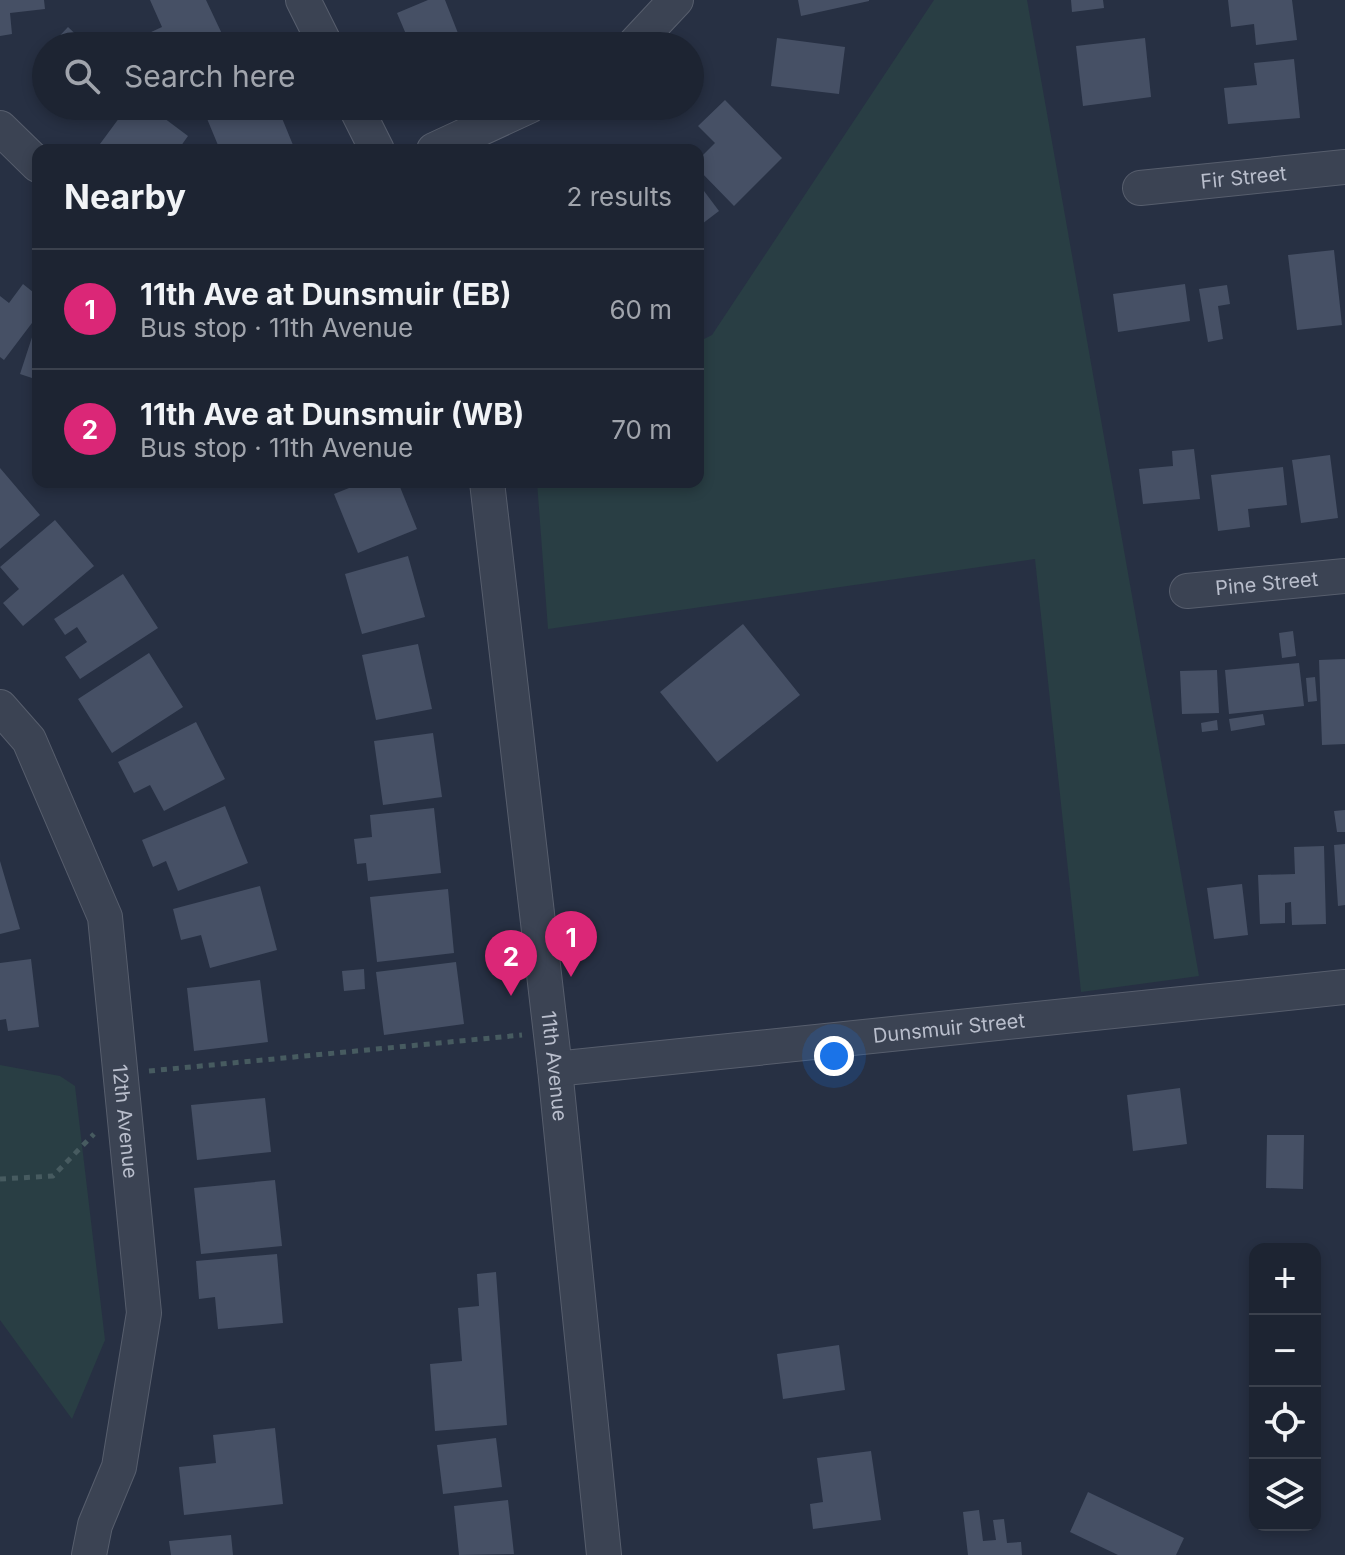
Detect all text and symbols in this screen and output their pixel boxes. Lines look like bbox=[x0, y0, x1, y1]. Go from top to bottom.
search box bbox=[32, 32, 704, 120]
icon: search bbox=[60, 54, 104, 98]
text: Search here bbox=[124, 58, 296, 94]
street label: Fir Street bbox=[1199, 161, 1288, 194]
text: Nearby bbox=[64, 176, 186, 217]
text: 2 results bbox=[567, 181, 672, 212]
text: 11th Ave at Dunsmuir (EB) bbox=[140, 276, 511, 312]
text: 1 bbox=[84, 294, 96, 325]
text: 60 m bbox=[609, 294, 672, 325]
text: Bus stop · 11th Avenue bbox=[140, 312, 413, 343]
text: 11th Ave at Dunsmuir (WB) bbox=[140, 396, 524, 432]
text: 2 bbox=[82, 414, 98, 445]
text: 70 m bbox=[611, 414, 672, 445]
text: Bus stop · 11th Avenue bbox=[140, 432, 413, 463]
street label: Pine Street bbox=[1214, 567, 1320, 600]
pin: 1 bbox=[545, 911, 597, 977]
pin: 2 bbox=[485, 930, 537, 996]
street label: Dunsmuir Street bbox=[872, 1008, 1026, 1048]
street label: 11th Avenue bbox=[536, 1010, 572, 1122]
your location bbox=[814, 1036, 854, 1076]
street label: 12th Avenue bbox=[108, 1063, 143, 1180]
map controls bbox=[1249, 1243, 1321, 1531]
button: + bbox=[1249, 1243, 1321, 1315]
button: − bbox=[1249, 1315, 1321, 1387]
button: locate bbox=[1249, 1387, 1321, 1459]
button: layers bbox=[1249, 1459, 1321, 1531]

